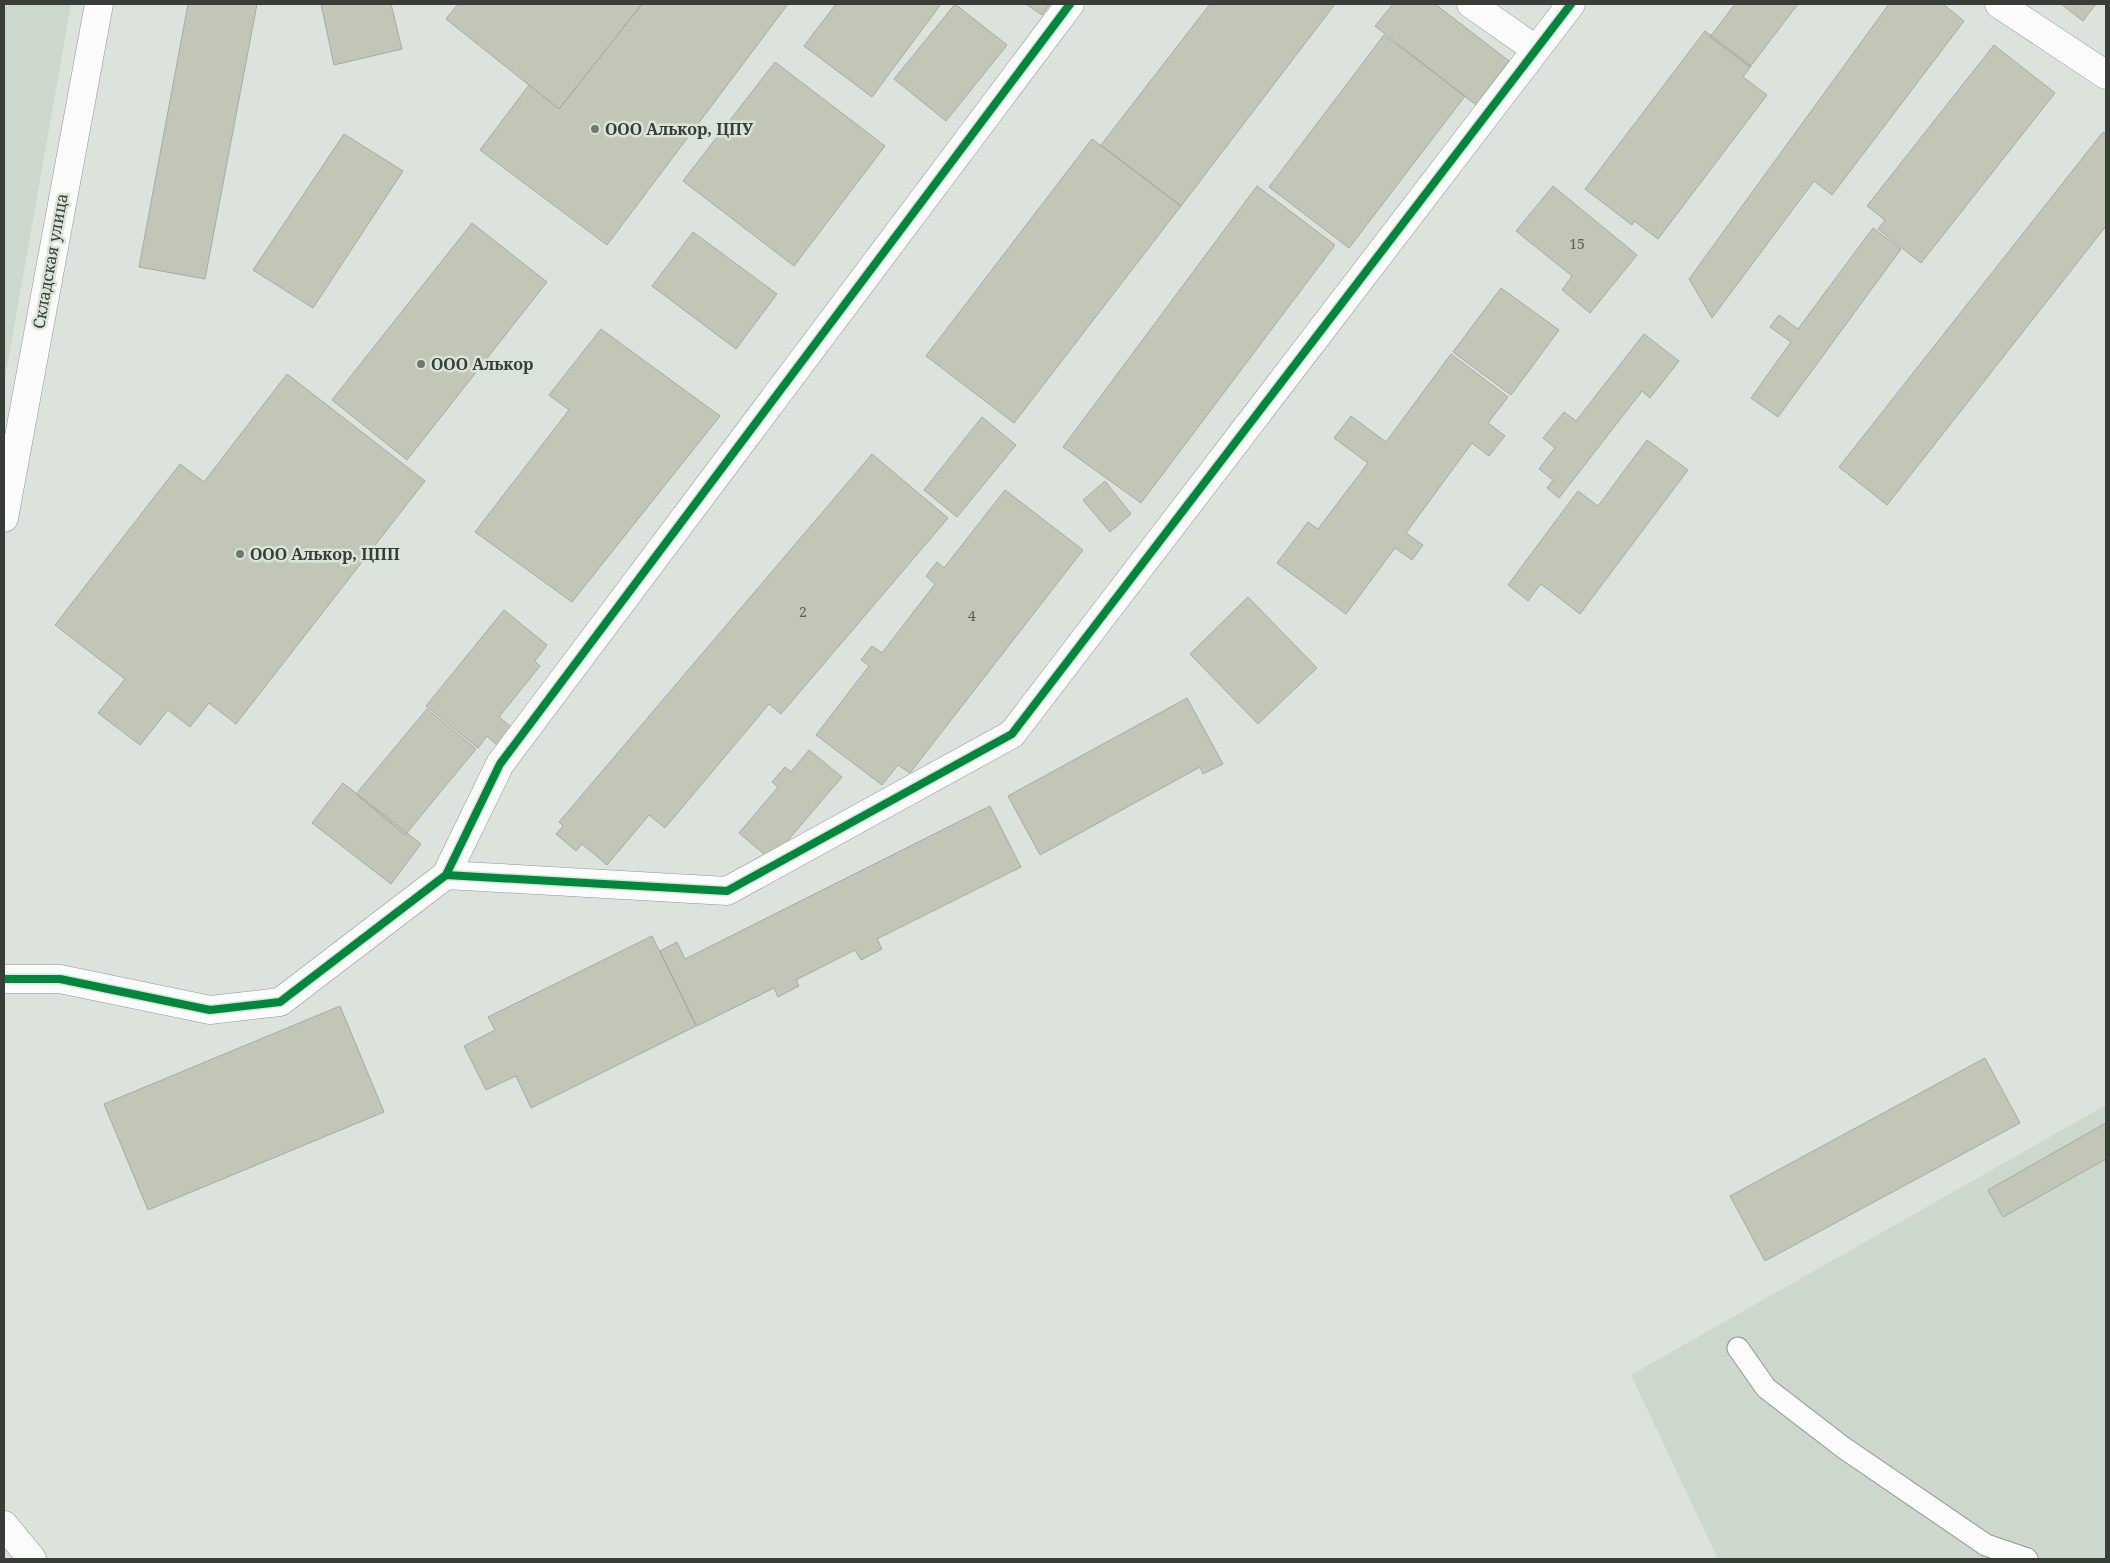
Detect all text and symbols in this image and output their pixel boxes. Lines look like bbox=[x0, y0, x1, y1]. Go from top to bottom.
place label: ООО Алькор, ЦПУ bbox=[605, 118, 754, 140]
marker: ООО Алькор, ЦПУ bbox=[589, 123, 601, 135]
street label: Складская улица bbox=[27, 192, 73, 330]
house number: 15 bbox=[1569, 234, 1585, 253]
place label: ООО Алькор bbox=[431, 353, 533, 375]
marker: ООО Алькор bbox=[415, 358, 427, 370]
place label: ООО Алькор, ЦПП bbox=[250, 543, 400, 565]
marker: ООО Алькор, ЦПП bbox=[234, 548, 246, 560]
house number: 2 bbox=[799, 602, 807, 621]
house number: 4 bbox=[968, 606, 976, 625]

